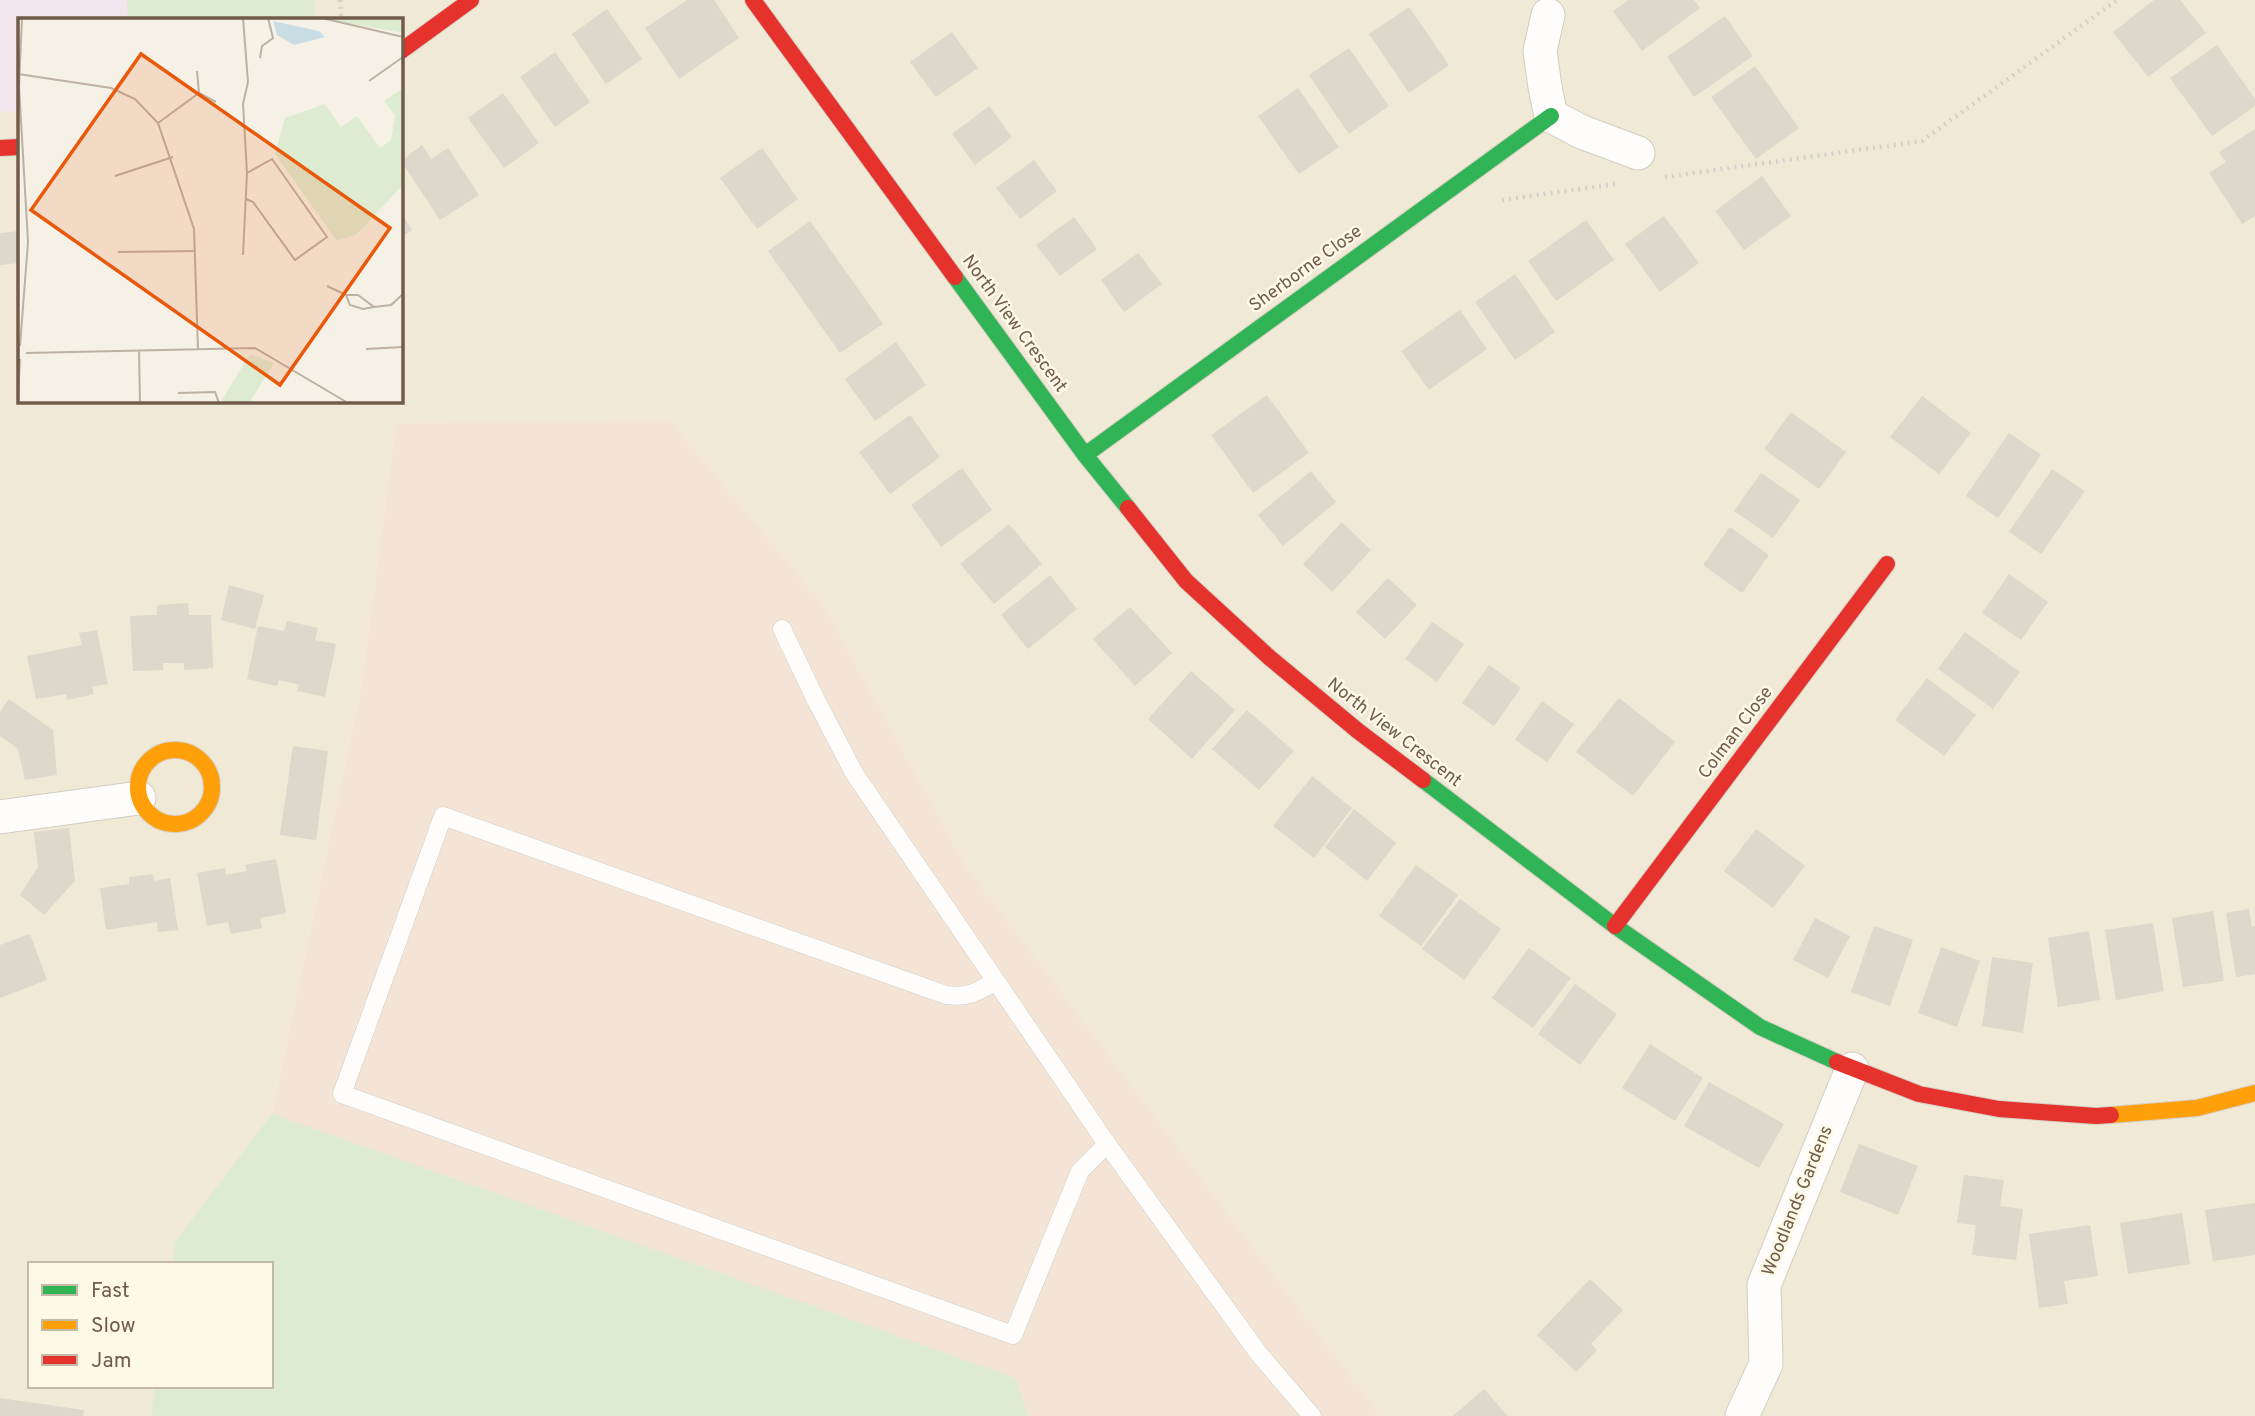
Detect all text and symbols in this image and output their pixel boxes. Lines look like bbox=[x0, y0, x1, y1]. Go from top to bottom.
inset map bbox=[18, 18, 402, 402]
street label: Sherborne Close bbox=[1245, 220, 1367, 318]
street label: North View Crescent bbox=[956, 251, 1072, 397]
street label: North View Crescent bbox=[1322, 673, 1466, 793]
street label: Colman Close bbox=[1694, 682, 1778, 784]
street label: Woodlands Gardens bbox=[1757, 1122, 1839, 1280]
legend bbox=[28, 1262, 273, 1388]
text: Fast bbox=[91, 1278, 130, 1305]
text: Slow bbox=[91, 1313, 136, 1340]
text: Jam bbox=[91, 1348, 132, 1375]

